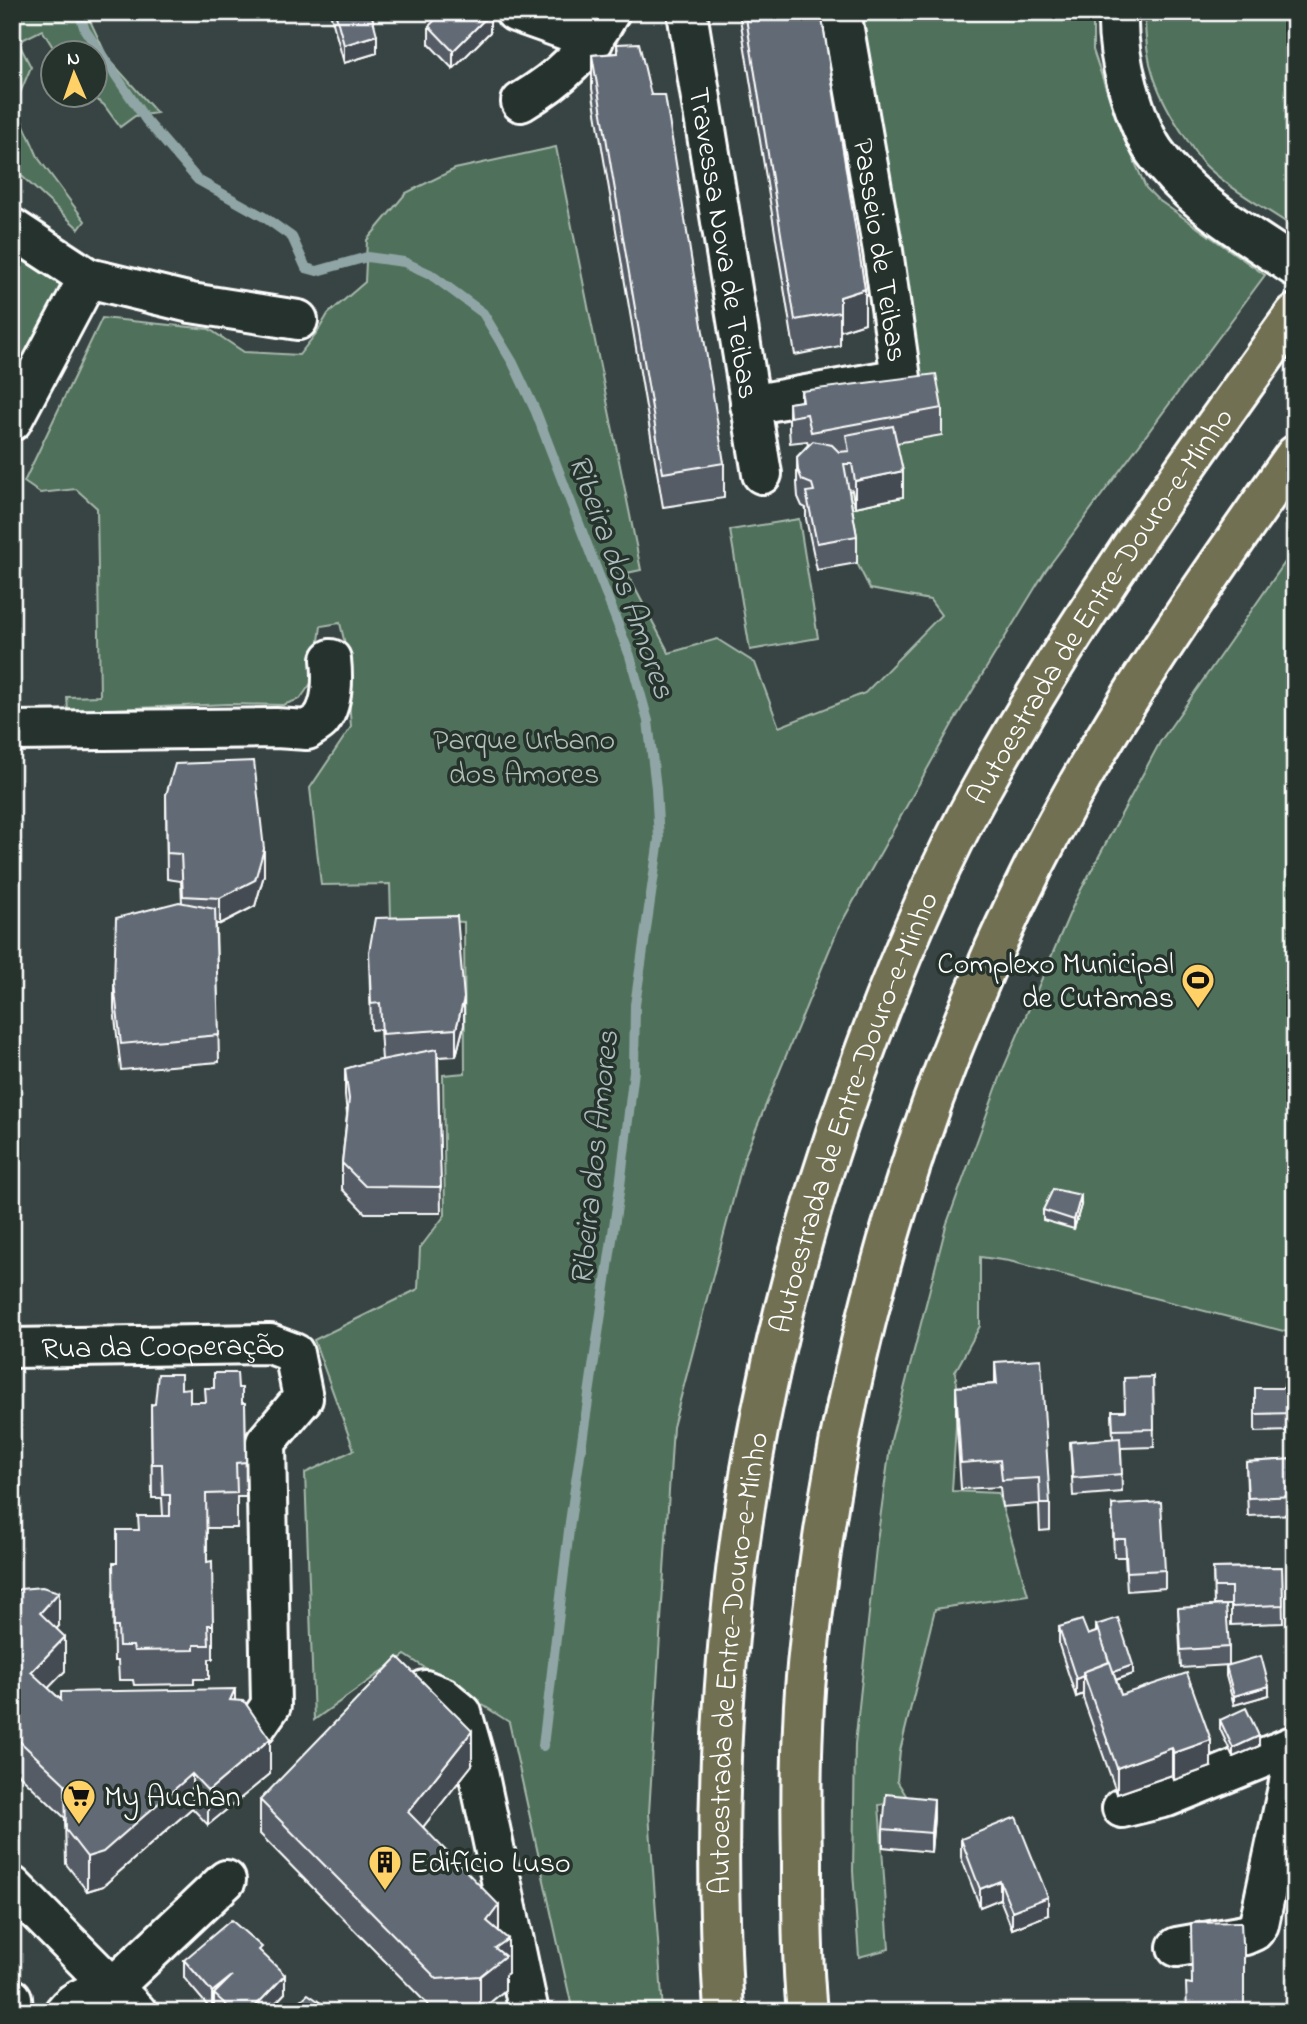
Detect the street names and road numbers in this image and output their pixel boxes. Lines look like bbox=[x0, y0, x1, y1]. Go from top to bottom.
street label: Travessa Nova de Teibas bbox=[675, 84, 769, 403]
street label: Passeio de Teibas bbox=[839, 136, 917, 365]
street label: Autoestrada de Entre-Douro-e-Minho bbox=[958, 400, 1246, 813]
street label: Autoestrada de Entre-Douro-e-Minho bbox=[760, 885, 952, 1338]
street label: Rua da Cooperação bbox=[41, 1325, 292, 1373]
street label: Autoestrada de Entre-Douro-e-Minho bbox=[700, 1429, 782, 1895]

